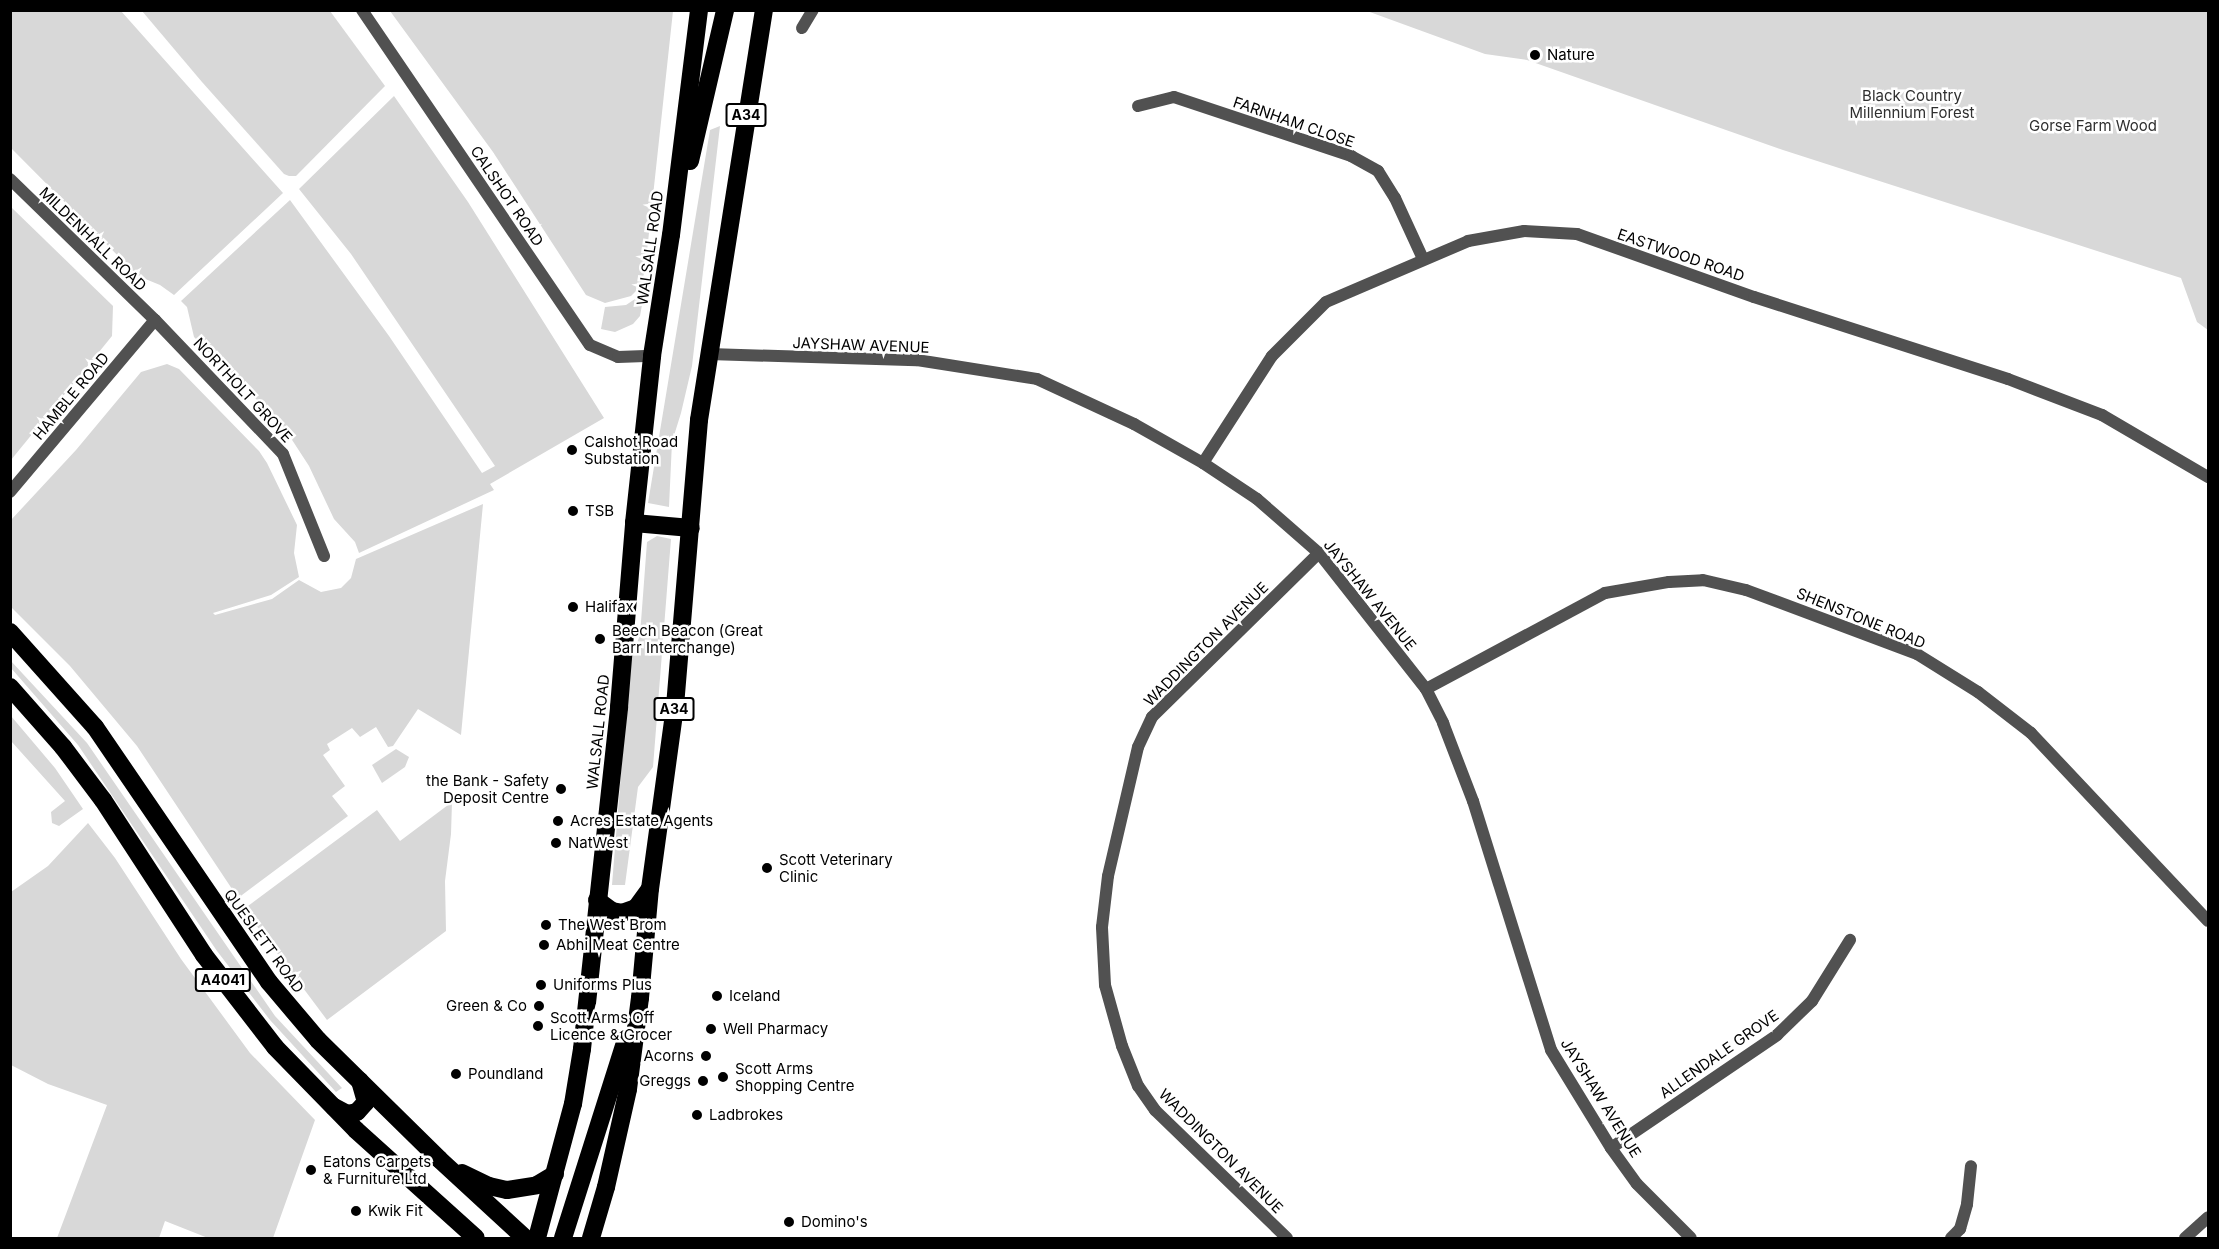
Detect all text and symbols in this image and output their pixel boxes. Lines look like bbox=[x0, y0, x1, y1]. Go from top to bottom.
place label: Nature bbox=[1547, 46, 1595, 64]
marker: Nature bbox=[1528, 48, 1542, 62]
park label: Black Country Millennium Forest bbox=[1849, 86, 1975, 121]
street label: FARNHAM CLOSE bbox=[1231, 93, 1357, 151]
road number: A34 bbox=[725, 104, 767, 126]
park label: Gorse Farm Wood bbox=[2029, 117, 2157, 135]
street label: CALSHOT ROAD bbox=[467, 142, 547, 250]
street label: MILDENHALL ROAD bbox=[36, 183, 150, 295]
street label: WALSALL ROAD bbox=[633, 189, 667, 307]
street label: EASTWOOD ROAD bbox=[1615, 225, 1747, 285]
street label: NORTHOLT GROVE bbox=[190, 334, 296, 446]
street label: JAYSHAW AVENUE bbox=[792, 334, 930, 356]
street label: HAMBLE ROAD bbox=[29, 349, 113, 443]
place label: Calshot Road Substation bbox=[584, 432, 678, 467]
marker: Calshot Road Substation bbox=[565, 443, 579, 457]
place label: TSB bbox=[585, 502, 614, 520]
marker: TSB bbox=[566, 504, 580, 518]
street label: JAYSHAW AVENUE bbox=[1320, 536, 1420, 654]
street label: WADDINGTON AVENUE bbox=[1140, 578, 1272, 710]
street label: SHENSTONE ROAD bbox=[1794, 584, 1928, 652]
place label: Halifax bbox=[585, 598, 634, 616]
marker: Halifax bbox=[566, 600, 580, 614]
place label: Beech Beacon (Great Barr Interchange) bbox=[612, 621, 763, 656]
marker: Beech Beacon (Great Barr Interchange) bbox=[593, 632, 607, 646]
street label: WALSALL ROAD bbox=[583, 674, 613, 790]
road number: A34 bbox=[653, 698, 695, 720]
place label: the Bank - Safety Deposit Centre bbox=[426, 771, 549, 806]
marker: the Bank - Safety Deposit Centre bbox=[554, 782, 568, 796]
place label: Acres Estate Agents bbox=[570, 812, 713, 830]
marker: Acres Estate Agents bbox=[551, 814, 565, 828]
place label: NatWest bbox=[568, 834, 628, 852]
marker: NatWest bbox=[549, 836, 563, 850]
place label: Scott Veterinary Clinic bbox=[779, 850, 893, 885]
marker: Scott Veterinary Clinic bbox=[760, 861, 774, 875]
street label: QUESLETT ROAD bbox=[220, 885, 308, 997]
place label: The West Brom bbox=[558, 916, 667, 934]
marker: The West Brom bbox=[539, 918, 553, 932]
place label: Abhi Meat Centre bbox=[556, 936, 680, 954]
marker: Abhi Meat Centre bbox=[537, 938, 551, 952]
road number: A4041 bbox=[194, 969, 252, 991]
place label: Uniforms Plus bbox=[553, 976, 652, 994]
marker: Uniforms Plus bbox=[534, 978, 548, 992]
place label: Iceland bbox=[729, 987, 780, 1005]
marker: Iceland bbox=[710, 989, 724, 1003]
place label: Green & Co bbox=[446, 997, 527, 1015]
marker: Green & Co bbox=[532, 999, 546, 1013]
street label: ALLENDALE GROVE bbox=[1656, 1006, 1782, 1102]
place label: Scott Arms Off Licence & Grocer bbox=[550, 1008, 672, 1043]
marker: Scott Arms Off Licence & Grocer bbox=[531, 1019, 545, 1033]
place label: Well Pharmacy bbox=[723, 1020, 828, 1038]
marker: Well Pharmacy bbox=[704, 1022, 718, 1036]
street label: JAYSHAW AVENUE bbox=[1557, 1035, 1645, 1161]
place label: Acorns bbox=[643, 1047, 694, 1065]
marker: Acorns bbox=[699, 1049, 713, 1063]
place label: Scott Arms Shopping Centre bbox=[735, 1059, 854, 1094]
place label: Poundland bbox=[468, 1065, 544, 1083]
marker: Poundland bbox=[449, 1067, 463, 1081]
marker: Scott Arms Shopping Centre bbox=[716, 1070, 730, 1084]
place label: Greggs bbox=[639, 1072, 691, 1090]
marker: Greggs bbox=[696, 1074, 710, 1088]
street label: WADDINGTON AVENUE bbox=[1155, 1085, 1287, 1217]
place label: Ladbrokes bbox=[709, 1106, 783, 1124]
marker: Ladbrokes bbox=[690, 1108, 704, 1122]
place label: Eatons Carpets & Furniture Ltd bbox=[323, 1152, 431, 1187]
marker: Eatons Carpets & Furniture Ltd bbox=[304, 1163, 318, 1177]
place label: Kwik Fit bbox=[368, 1202, 423, 1220]
marker: Kwik Fit bbox=[349, 1204, 363, 1218]
place label: Domino's bbox=[801, 1213, 868, 1231]
marker: Domino's bbox=[782, 1215, 796, 1229]

